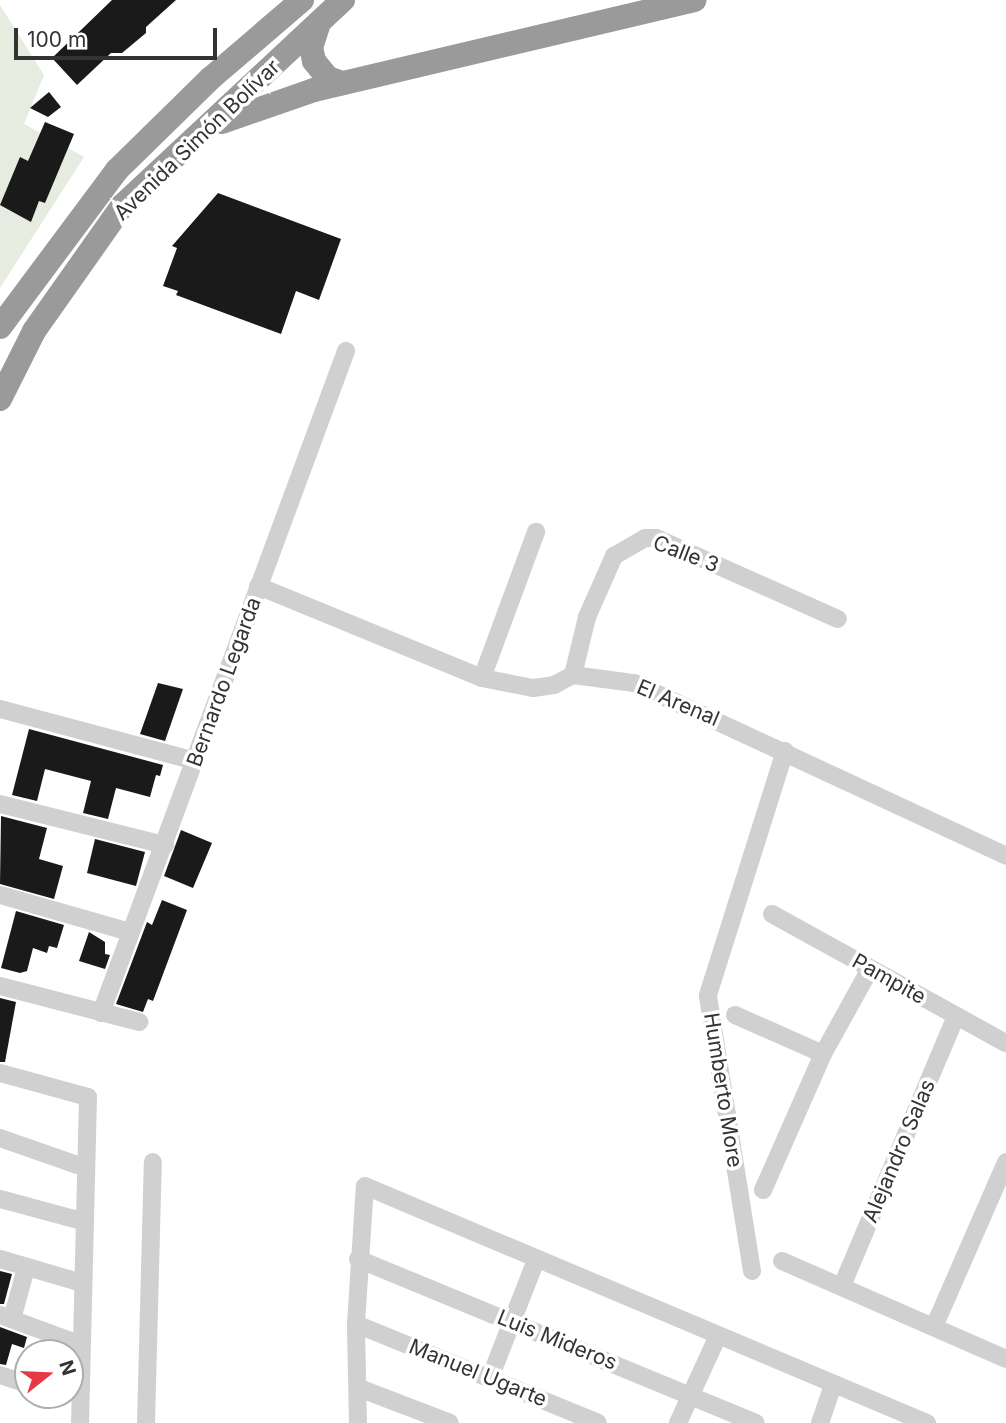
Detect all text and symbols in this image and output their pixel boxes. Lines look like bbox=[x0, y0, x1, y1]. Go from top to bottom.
scale bar bbox=[18, 14, 220, 58]
text: 100 m bbox=[27, 27, 86, 52]
street label: Avenida Simón Bolívar bbox=[109, 54, 285, 226]
street label: Calle 3 bbox=[650, 530, 722, 578]
street label: Bernardo Legarda bbox=[182, 594, 266, 770]
street label: El Arenal bbox=[633, 674, 723, 732]
street label: Pampite bbox=[848, 948, 930, 1010]
street label: Humberto More bbox=[698, 1011, 748, 1169]
street label: Alejandro Salas bbox=[857, 1076, 941, 1226]
street label: Luis Mideros bbox=[494, 1305, 620, 1375]
street label: Manuel Ugarte bbox=[405, 1334, 551, 1412]
north arrow bbox=[14, 1339, 84, 1409]
text: N bbox=[54, 1358, 81, 1378]

